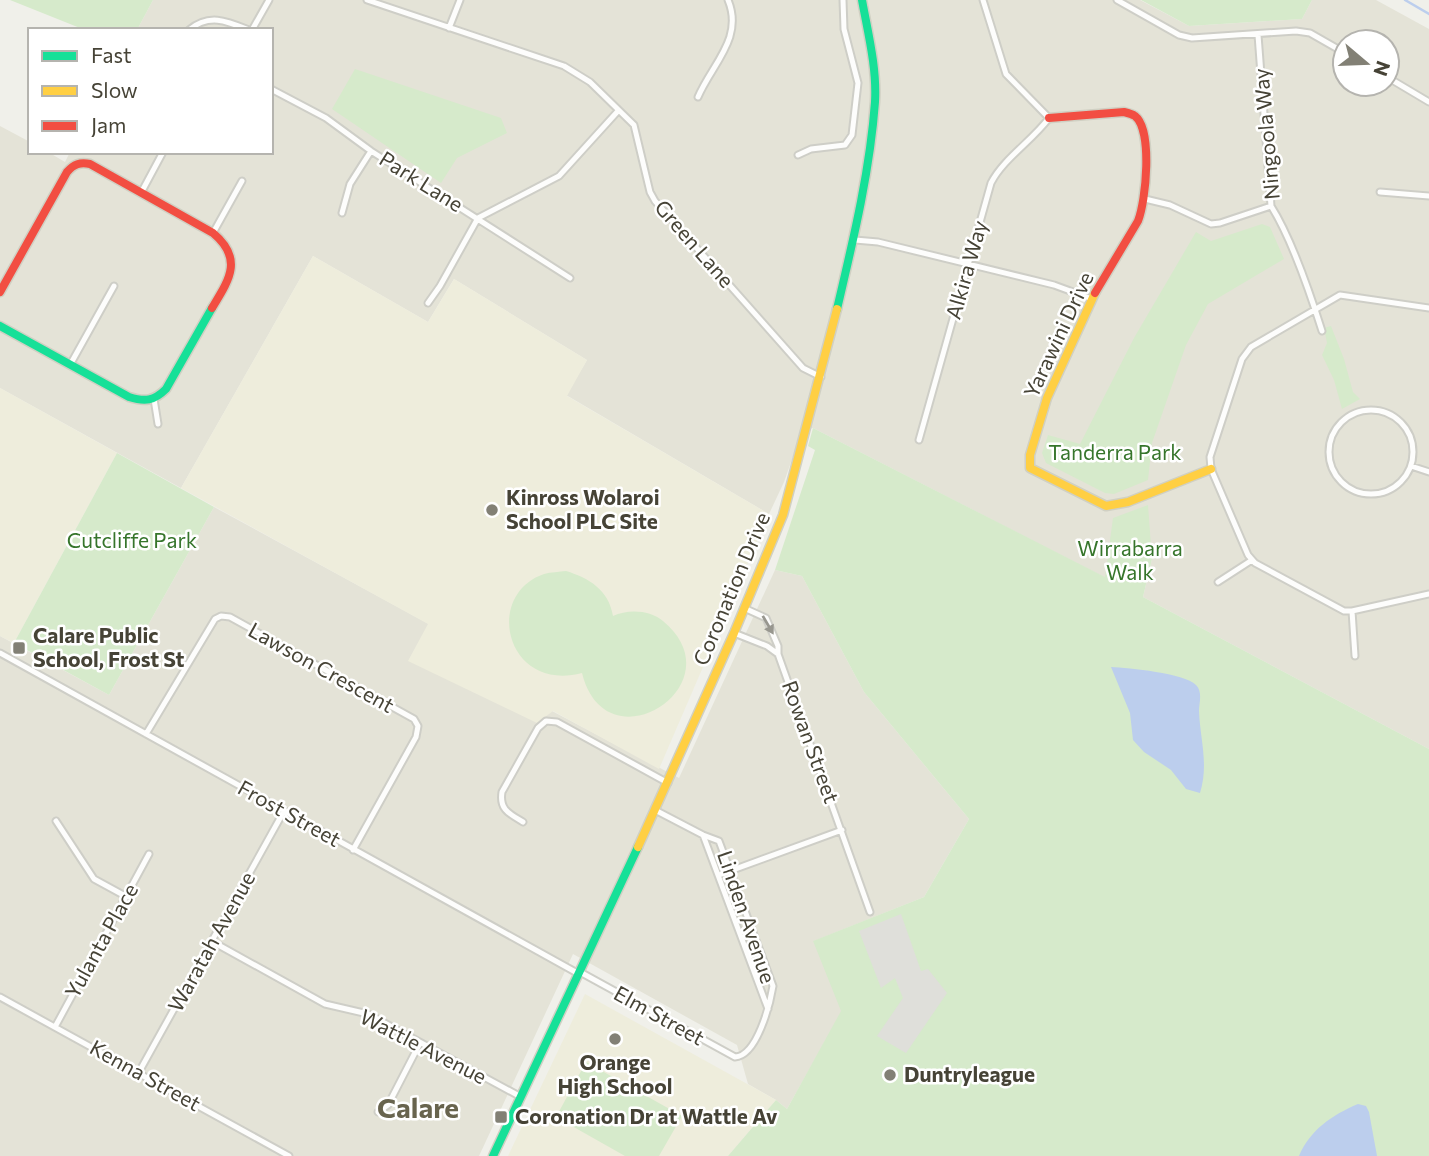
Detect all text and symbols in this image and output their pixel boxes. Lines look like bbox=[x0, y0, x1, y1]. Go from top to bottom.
legend bbox=[28, 28, 273, 154]
north arrow bbox=[1331, 28, 1401, 98]
text: Fast bbox=[91, 42, 132, 67]
text: N bbox=[1369, 58, 1396, 79]
street label: Ningoola Way bbox=[1247, 67, 1284, 201]
text: Slow bbox=[91, 77, 138, 102]
text: Jam bbox=[91, 112, 126, 137]
street label: Park Lane bbox=[375, 145, 468, 216]
street label: Green Lane bbox=[650, 194, 740, 292]
street label: Alkira Way bbox=[940, 217, 992, 322]
street label: Yarawini Drive bbox=[1018, 268, 1098, 401]
park label: Tanderra Park bbox=[1048, 439, 1182, 464]
place label: Kinross Wolaroi School PLC Site bbox=[506, 484, 660, 533]
marker: Kinross Wolaroi School PLC Site bbox=[484, 502, 500, 518]
street label: Coronation Drive bbox=[687, 508, 774, 669]
park label: Cutcliffe Park bbox=[67, 527, 197, 552]
park label: Wirrabarra Walk bbox=[1077, 535, 1183, 584]
street label: Lawson Crescent bbox=[244, 616, 399, 717]
one-way arrow bbox=[762, 616, 774, 635]
place label: Calare Public School, Frost St bbox=[33, 622, 185, 671]
marker: Calare Public School, Frost St bbox=[11, 640, 27, 656]
street label: Rowan Street bbox=[778, 677, 845, 806]
street label: Frost Street bbox=[234, 774, 345, 851]
street label: Linden Avenue bbox=[713, 847, 782, 986]
street label: Waratah Avenue bbox=[162, 867, 259, 1016]
street label: Yulanta Place bbox=[59, 879, 142, 1002]
street label: Elm Street bbox=[610, 980, 709, 1050]
street label: Wattle Avenue bbox=[356, 1003, 491, 1088]
marker: Orange High School bbox=[607, 1031, 623, 1047]
street label: Kenna Street bbox=[86, 1034, 206, 1115]
place label: Orange High School bbox=[557, 1049, 673, 1098]
place label: Duntryleague bbox=[904, 1061, 1035, 1086]
marker: Duntryleague bbox=[882, 1067, 898, 1083]
district label: Calare bbox=[377, 1090, 459, 1124]
place label: Coronation Dr at Wattle Av bbox=[515, 1103, 778, 1128]
marker: Coronation Dr at Wattle Av bbox=[493, 1109, 509, 1125]

